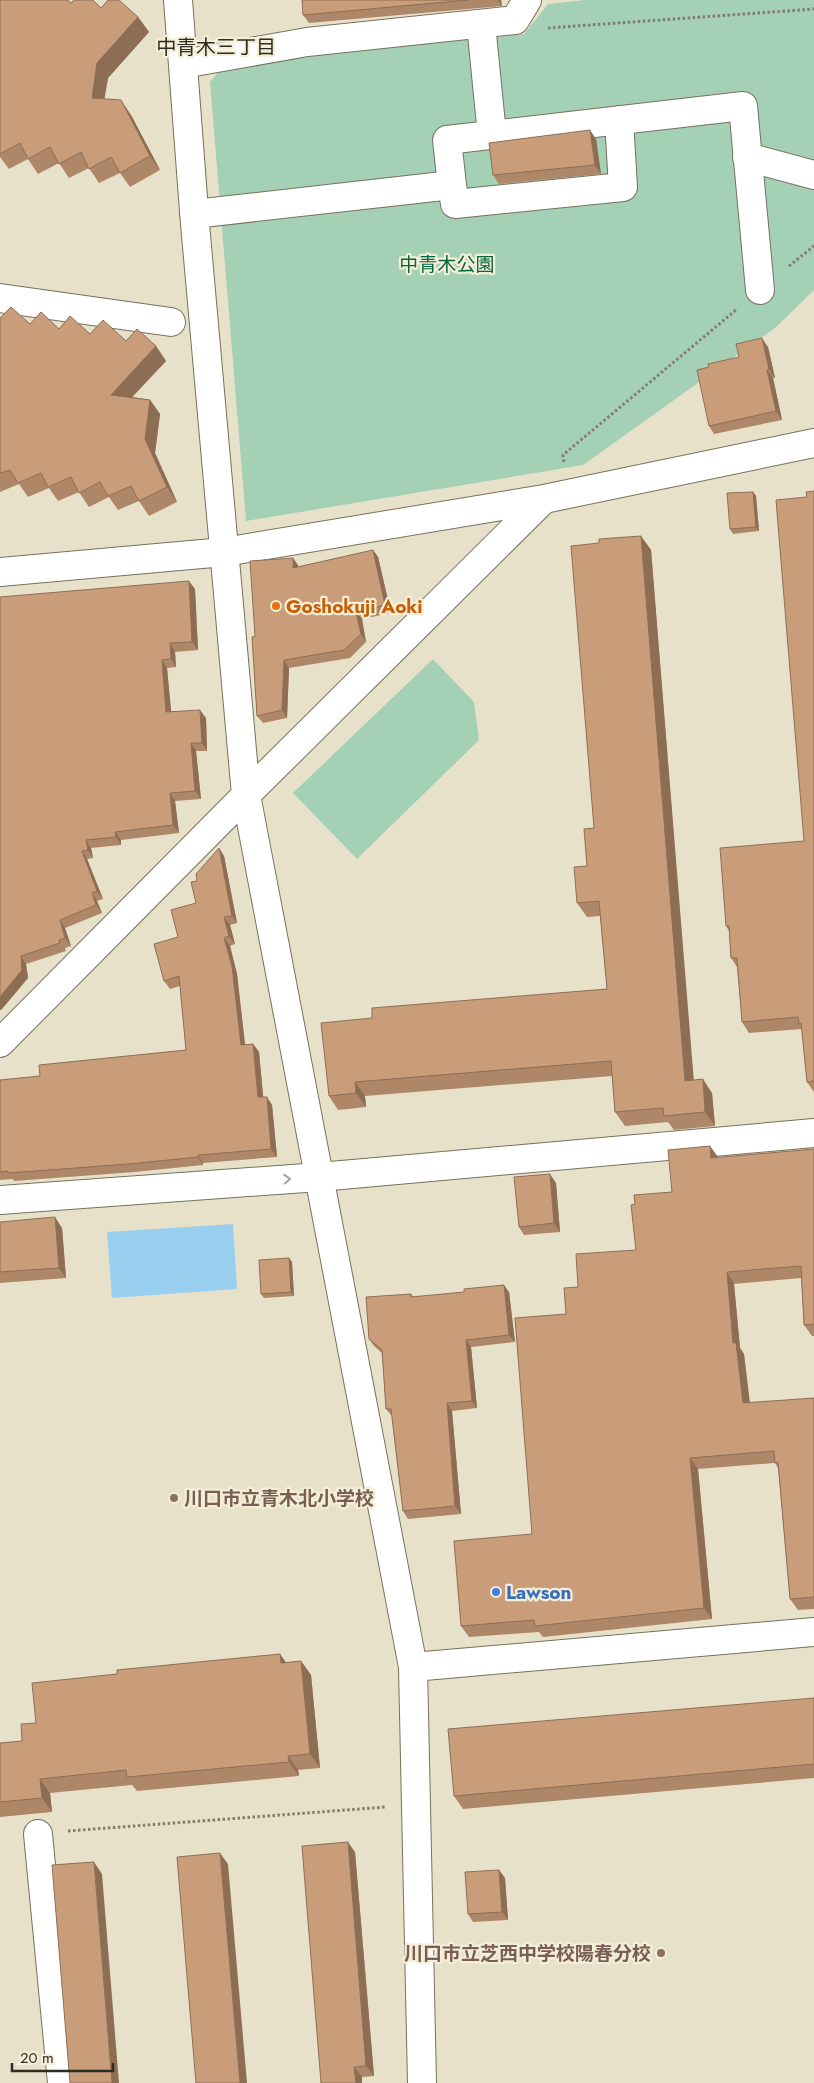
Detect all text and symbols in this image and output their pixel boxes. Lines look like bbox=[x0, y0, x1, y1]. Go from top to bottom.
district label: 中青木三丁目 bbox=[156, 33, 276, 62]
park label: 中青木公園 bbox=[399, 251, 495, 278]
place label: Goshokuji Aoki bbox=[286, 593, 423, 620]
marker: Goshokuji Aoki bbox=[270, 600, 282, 612]
one-way arrow bbox=[283, 1174, 291, 1185]
place label: 川口市立青木北小学校 bbox=[184, 1485, 374, 1512]
marker: 川口市立青木北小学校 bbox=[168, 1492, 180, 1504]
place label: Lawson bbox=[506, 1579, 571, 1606]
marker: Lawson bbox=[490, 1586, 502, 1598]
place label: 川口市立芝西中学校陽春分校 bbox=[404, 1940, 651, 1967]
marker: 川口市立芝西中学校陽春分校 bbox=[655, 1947, 667, 1959]
scale bar bbox=[12, 2040, 114, 2072]
text: 20 m bbox=[20, 2047, 54, 2069]

